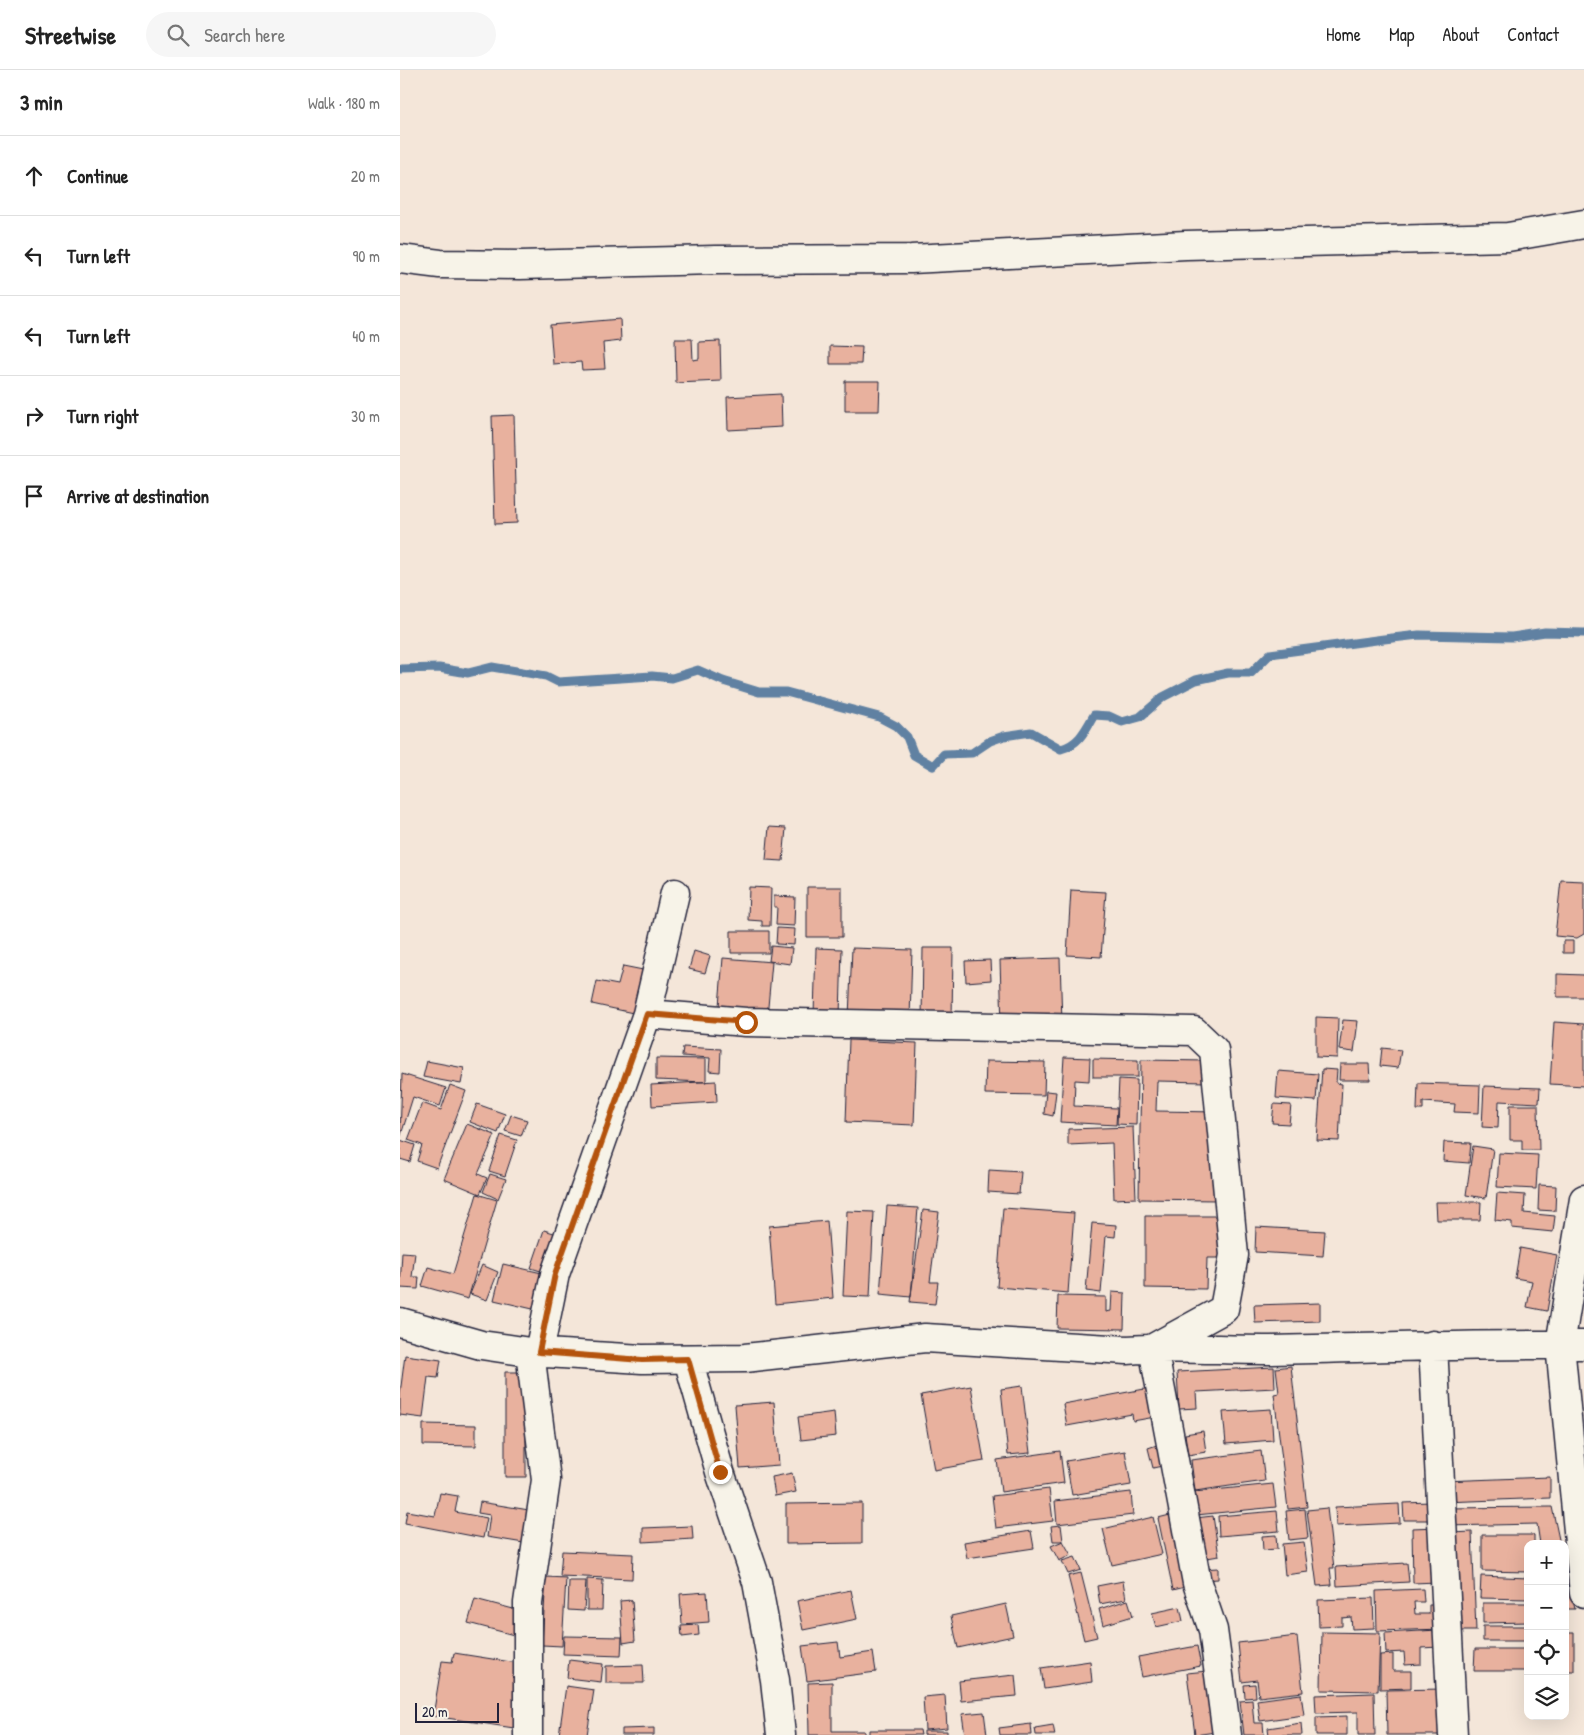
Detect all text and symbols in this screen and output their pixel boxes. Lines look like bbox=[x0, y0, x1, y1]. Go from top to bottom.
search box bbox=[146, 12, 496, 57]
text: Streetwise bbox=[25, 19, 116, 51]
icon: search bbox=[164, 21, 192, 49]
text: Search here bbox=[204, 22, 285, 48]
text: Home bbox=[1326, 22, 1361, 47]
text: Map bbox=[1389, 22, 1414, 47]
text: About bbox=[1442, 22, 1479, 47]
text: Contact bbox=[1507, 22, 1559, 47]
text: 3 min bbox=[20, 88, 63, 117]
text: Walk · 180 m bbox=[308, 92, 380, 114]
icon: ahead bbox=[20, 162, 48, 190]
text: Continue bbox=[67, 163, 128, 189]
text: 20 m bbox=[351, 165, 380, 187]
icon: left bbox=[20, 242, 48, 270]
text: Turn left bbox=[67, 243, 130, 269]
text: 90 m bbox=[352, 245, 380, 267]
icon: left bbox=[20, 322, 48, 350]
text: Turn left bbox=[67, 323, 130, 349]
text: 40 m bbox=[352, 325, 380, 347]
icon: right bbox=[20, 402, 48, 430]
text: Turn right bbox=[67, 403, 138, 429]
text: 30 m bbox=[351, 405, 380, 427]
icon: arrive bbox=[20, 482, 48, 510]
text: Arrive at destination bbox=[67, 483, 209, 509]
route start bbox=[735, 1011, 758, 1034]
route end bbox=[709, 1461, 732, 1484]
map controls bbox=[1524, 1540, 1569, 1720]
button: + bbox=[1524, 1540, 1569, 1585]
button: − bbox=[1524, 1585, 1569, 1630]
button: locate bbox=[1524, 1630, 1569, 1675]
button: layers bbox=[1524, 1675, 1569, 1720]
scale bar bbox=[415, 1700, 499, 1723]
text: 20 m bbox=[422, 1702, 448, 1721]

